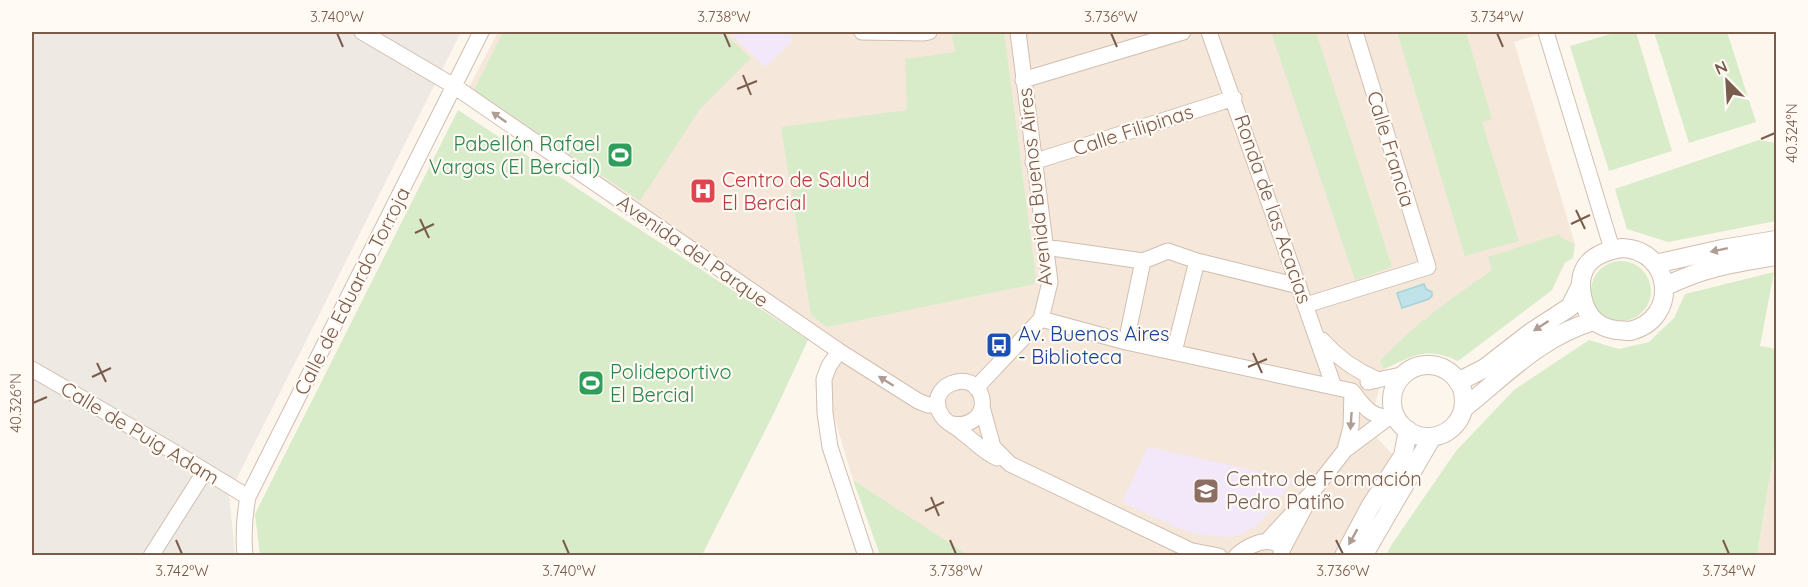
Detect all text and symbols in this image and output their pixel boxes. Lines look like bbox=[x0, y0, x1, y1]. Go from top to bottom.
text: 3.740°W bbox=[310, 7, 364, 26]
text: 3.738°W bbox=[697, 7, 751, 26]
text: 3.736°W bbox=[1084, 7, 1138, 26]
text: 3.734°W bbox=[1470, 7, 1524, 26]
north arrow bbox=[1697, 51, 1757, 111]
text: N bbox=[1711, 56, 1730, 79]
street label: Avenida Buenos Aires bbox=[1012, 87, 1057, 287]
street label: Calle Francia bbox=[1362, 88, 1421, 210]
street label: Calle Filipinas bbox=[1070, 98, 1196, 161]
text: 40.324°N bbox=[1782, 103, 1801, 163]
one-way arrow bbox=[492, 111, 508, 123]
street label: Ronda de las Acacias bbox=[1229, 111, 1318, 307]
place label: Pabellón Rafael Vargas (El Bercial) bbox=[429, 131, 600, 179]
sports icon: Pabellón Rafael Vargas (El Bercial) bbox=[605, 140, 635, 170]
place label: Centro de Salud El Bercial bbox=[722, 167, 870, 215]
hospital icon: Centro de Salud El Bercial bbox=[688, 176, 718, 206]
street label: Calle de Eduardo Torroja bbox=[288, 183, 415, 399]
street label: Avenida del Parque bbox=[613, 189, 774, 312]
one-way arrow bbox=[1709, 246, 1728, 255]
one-way arrow bbox=[1534, 320, 1550, 332]
place label: Av. Buenos Aires - Biblioteca bbox=[1018, 321, 1169, 369]
bus stop icon: Av. Buenos Aires - Biblioteca bbox=[984, 330, 1014, 360]
place label: Polideportivo El Bercial bbox=[610, 359, 732, 407]
sports icon: Polideportivo El Bercial bbox=[576, 368, 606, 398]
text: 40.326°N bbox=[6, 373, 25, 433]
street label: Calle de Puig Adam bbox=[56, 375, 224, 490]
one-way arrow bbox=[878, 375, 894, 386]
one-way arrow bbox=[1346, 411, 1355, 430]
place label: Centro de Formación Pedro Patiño bbox=[1226, 466, 1422, 514]
school or university icon: Centro de Formación Pedro Patiño bbox=[1191, 476, 1221, 506]
one-way arrow bbox=[1348, 529, 1358, 546]
text: 3.742°W bbox=[155, 561, 209, 580]
text: 3.740°W bbox=[542, 561, 596, 580]
text: 3.738°W bbox=[929, 561, 983, 580]
text: 3.736°W bbox=[1316, 561, 1370, 580]
text: 3.734°W bbox=[1702, 561, 1756, 580]

